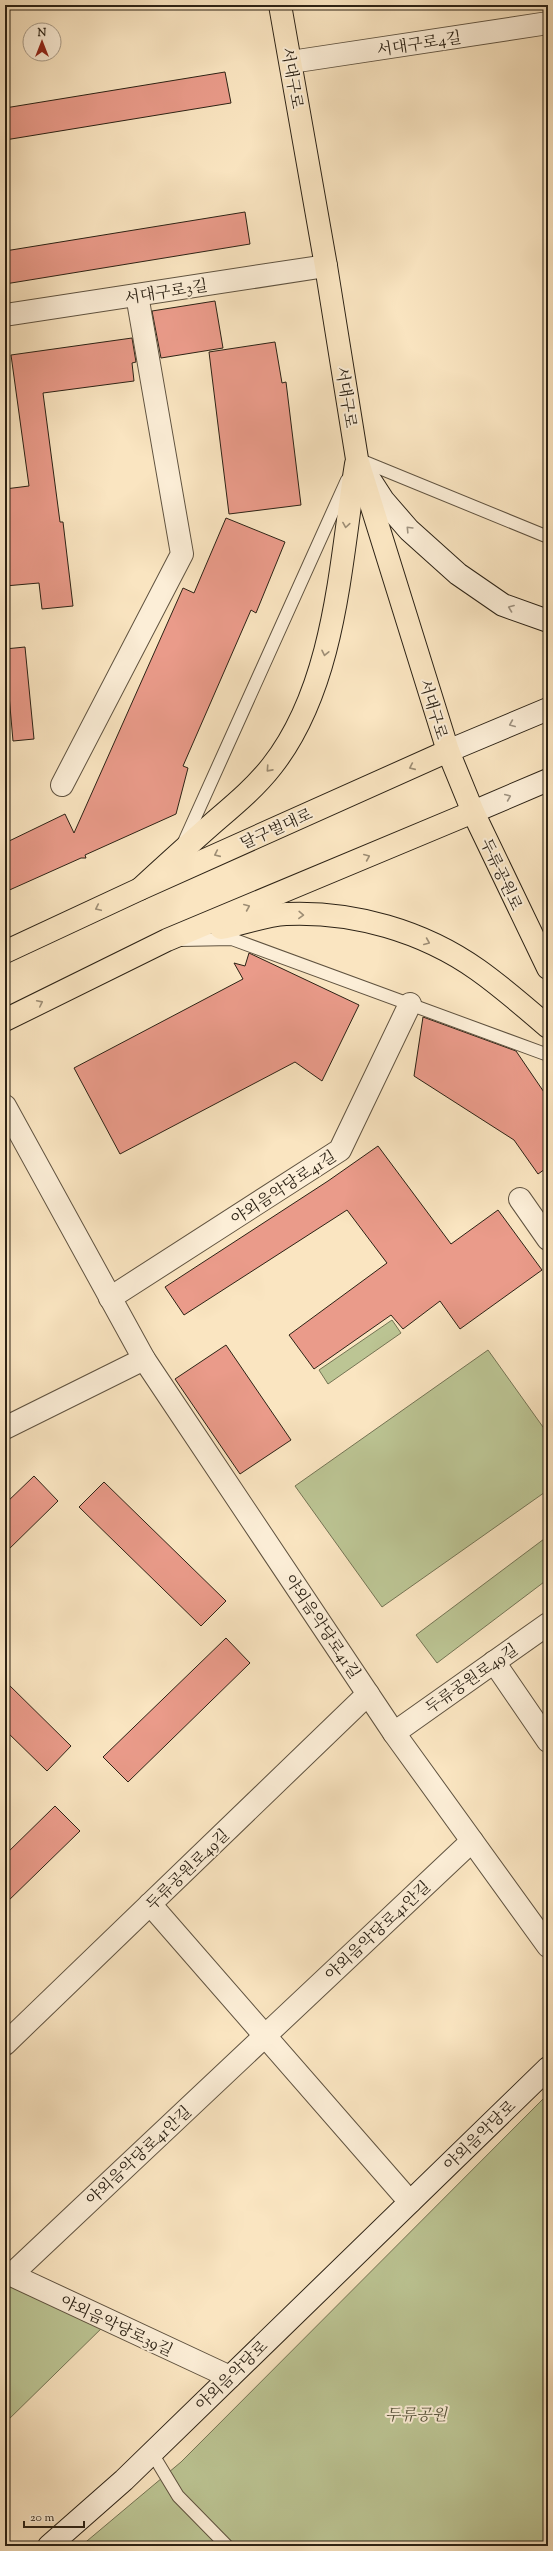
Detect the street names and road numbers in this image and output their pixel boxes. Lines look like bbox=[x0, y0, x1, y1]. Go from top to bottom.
street label: 서대구로4길 bbox=[375, 27, 463, 64]
street label: 서대구로 bbox=[274, 46, 307, 111]
street label: 서대구로3길 bbox=[123, 276, 210, 311]
street label: 서대구로 bbox=[328, 365, 361, 430]
street label: 서대구로 bbox=[412, 677, 452, 743]
street label: 달구벌대로 bbox=[237, 804, 317, 857]
street label: 두류공원로 bbox=[473, 835, 527, 915]
street label: 야외음악당로41길 bbox=[227, 1146, 342, 1232]
street label: 야외음악당로41길 bbox=[277, 1571, 364, 1684]
street label: 두류공원로49길 bbox=[421, 1640, 523, 1721]
street label: 두류공원로49길 bbox=[142, 1825, 236, 1917]
street label: 야외음악당로41안길 bbox=[321, 1877, 437, 1987]
street label: 야외음악당로 bbox=[439, 2096, 522, 2177]
street label: 야외음악당로41안길 bbox=[82, 2102, 198, 2212]
street label: 야외음악당로39길 bbox=[56, 2291, 176, 2364]
street label: 야외음악당로 bbox=[191, 2336, 274, 2417]

